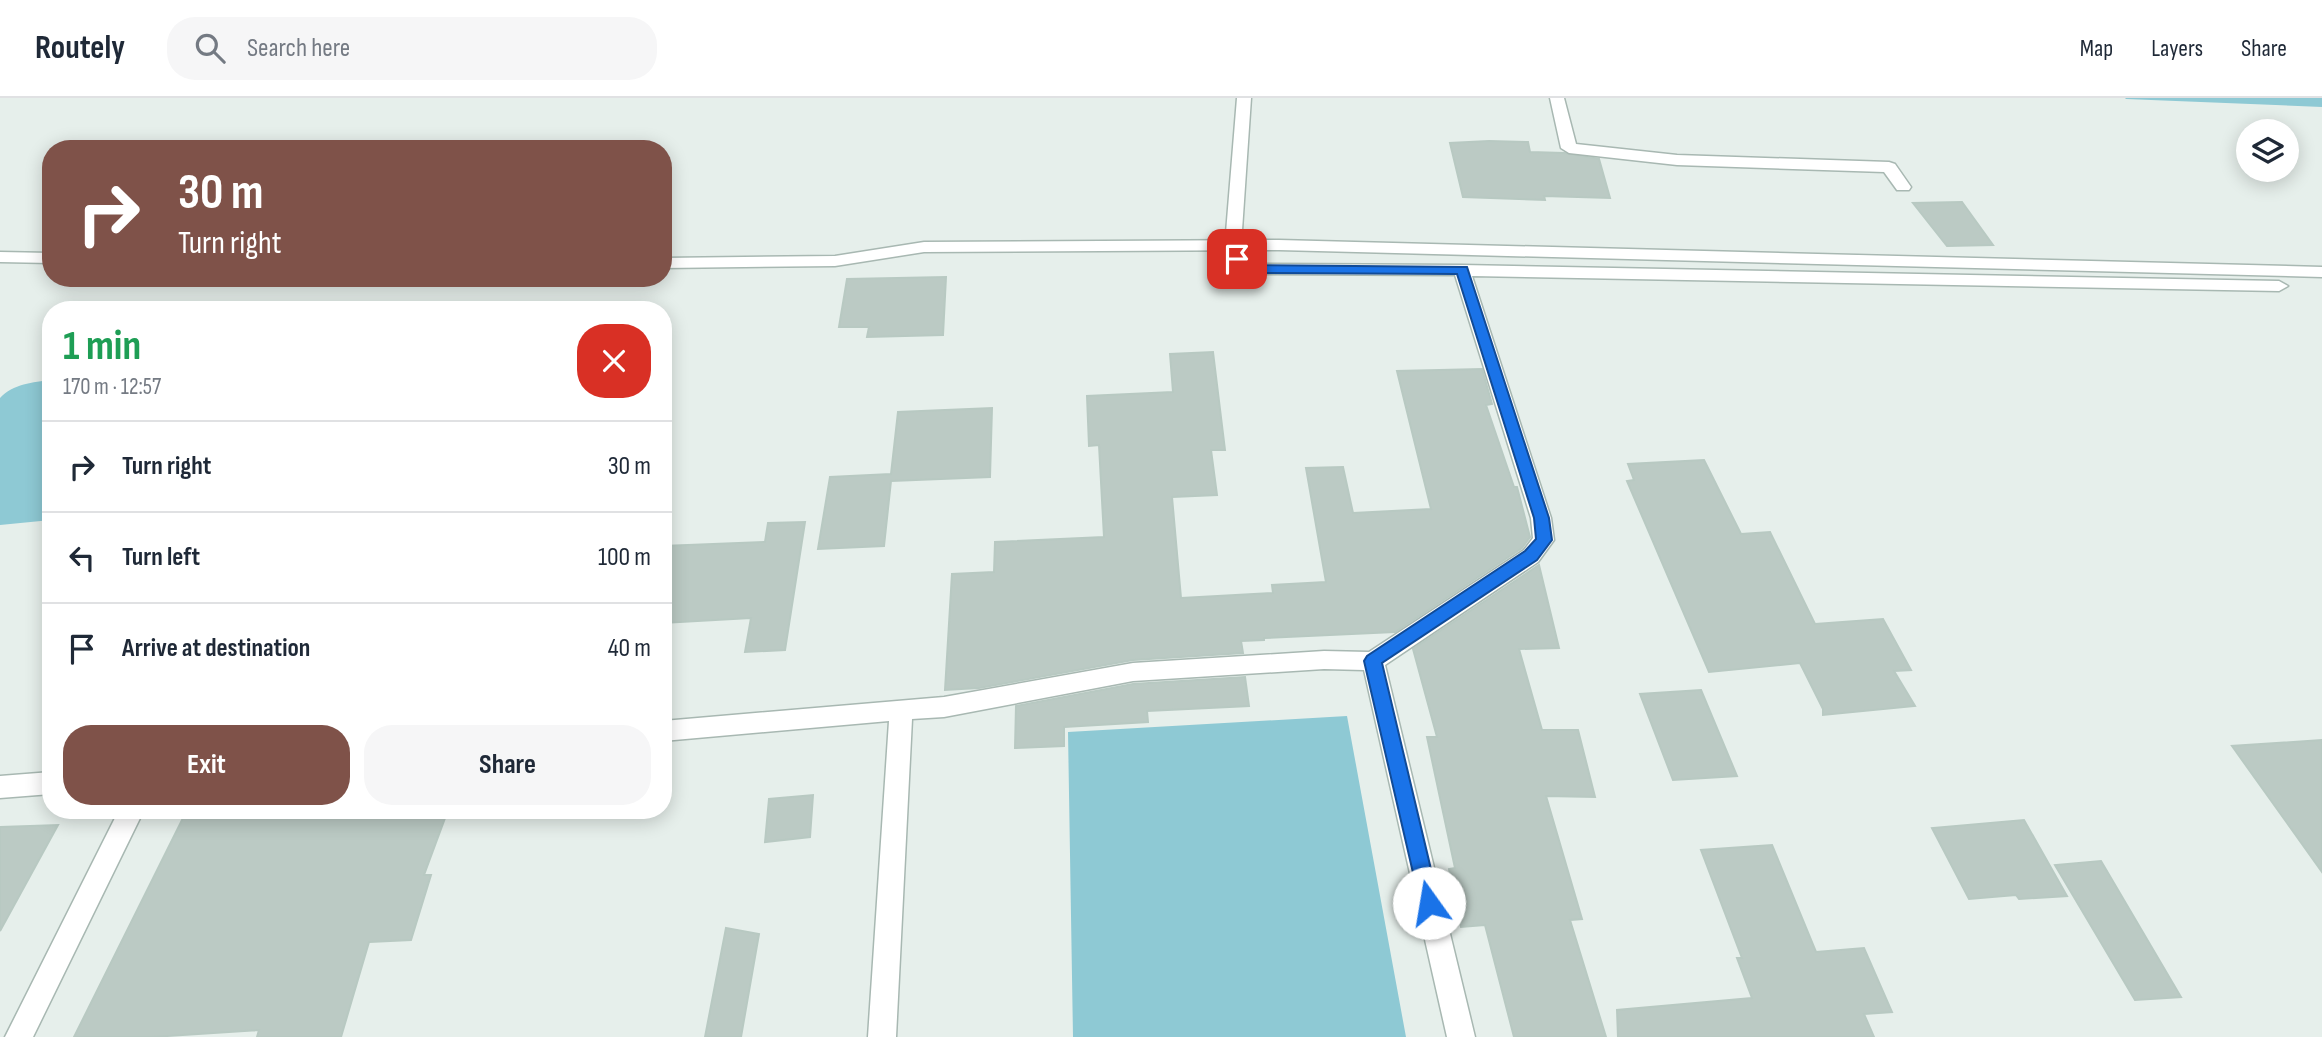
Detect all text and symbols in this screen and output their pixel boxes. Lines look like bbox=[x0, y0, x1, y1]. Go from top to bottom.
search box bbox=[167, 17, 657, 80]
text: Routely bbox=[35, 28, 125, 68]
icon: search bbox=[191, 29, 229, 67]
text: Search here bbox=[247, 33, 350, 64]
text: Map bbox=[2080, 34, 2113, 63]
text: Layers bbox=[2151, 34, 2203, 63]
text: Share bbox=[2241, 34, 2287, 63]
map controls bbox=[2236, 119, 2299, 182]
button: layers bbox=[2236, 119, 2299, 182]
text: 30 m bbox=[178, 164, 263, 223]
icon: right bbox=[63, 168, 154, 259]
text: Turn right bbox=[178, 224, 282, 263]
pin bbox=[1207, 229, 1267, 289]
icon: arrive bbox=[1218, 240, 1256, 278]
text: 1 min bbox=[63, 321, 141, 372]
button: close bbox=[577, 324, 651, 398]
text: 170 m · 12:57 bbox=[63, 373, 161, 401]
icon: right bbox=[63, 448, 101, 486]
text: Turn right bbox=[122, 451, 211, 482]
text: 30 m bbox=[608, 451, 651, 482]
icon: left bbox=[63, 539, 101, 577]
text: Turn left bbox=[122, 542, 200, 573]
text: 100 m bbox=[598, 542, 651, 573]
icon: arrive bbox=[63, 630, 101, 668]
text: Arrive at destination bbox=[122, 633, 310, 664]
text: 40 m bbox=[608, 633, 651, 664]
button: Exit bbox=[63, 725, 350, 805]
button: Share bbox=[364, 725, 651, 805]
position arrow bbox=[1392, 866, 1466, 940]

